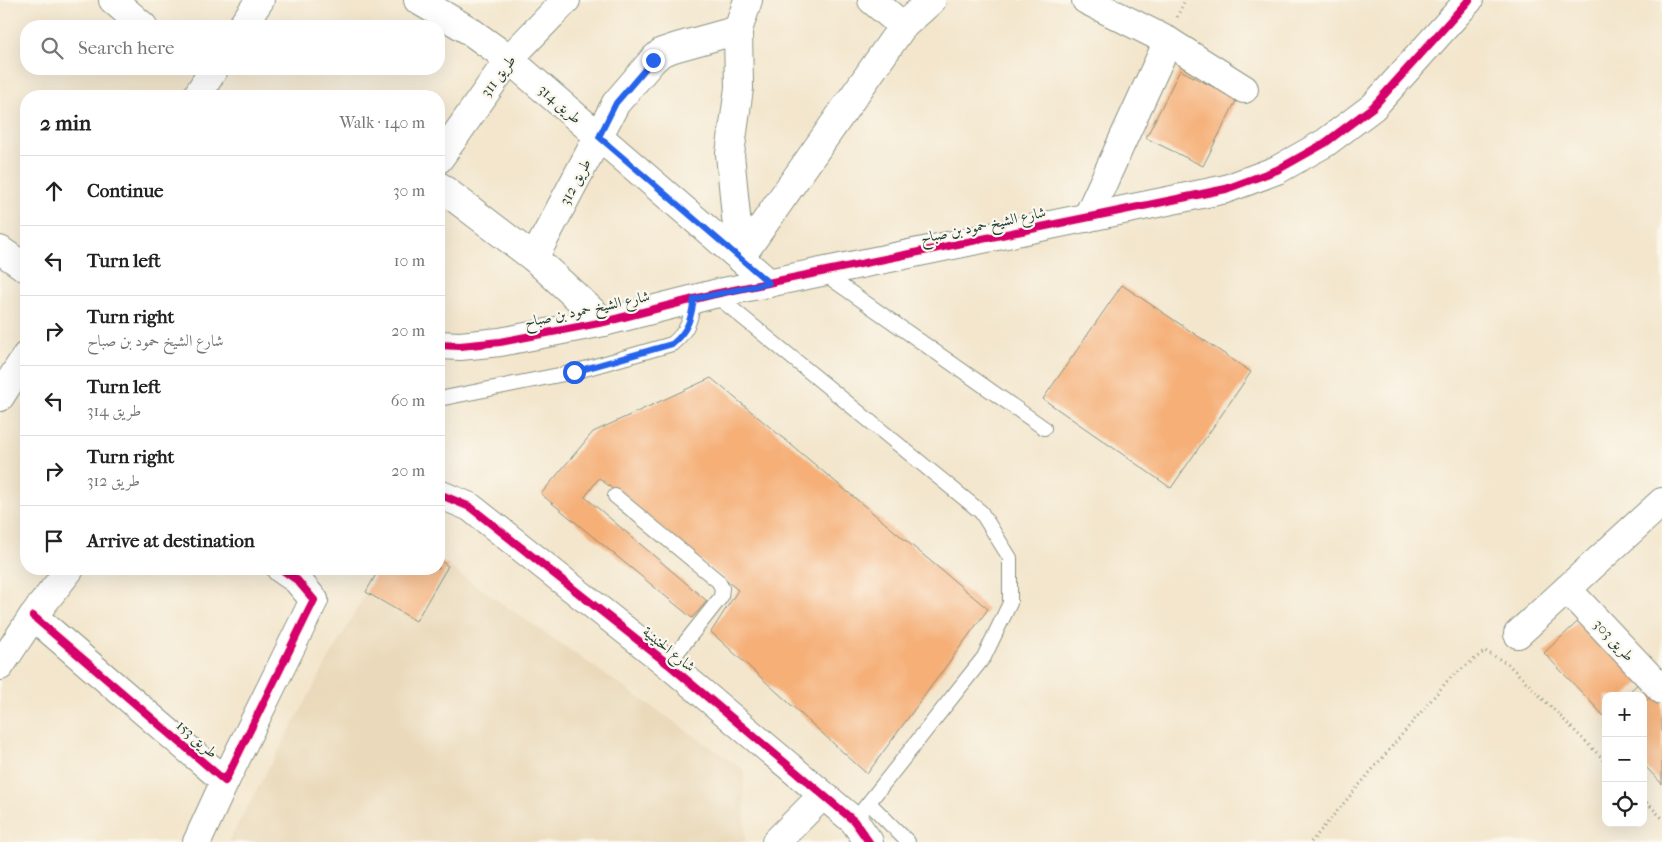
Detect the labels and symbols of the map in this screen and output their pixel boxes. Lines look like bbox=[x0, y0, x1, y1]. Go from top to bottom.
route end bbox=[642, 49, 665, 72]
street label: طريق 311 bbox=[477, 52, 520, 101]
street label: طريق 314 bbox=[534, 80, 585, 128]
street label: طريق 312 bbox=[555, 156, 596, 209]
street label: شارع الشيخ حمود بن صباح bbox=[918, 203, 1049, 252]
street label: شارع الشيخ حمود بن صباح bbox=[522, 287, 653, 336]
route start bbox=[563, 361, 586, 384]
street label: طريق 303 bbox=[1589, 615, 1638, 666]
street label: شارع الحنينية bbox=[637, 622, 699, 679]
street label: طريق 153 bbox=[172, 716, 221, 762]

